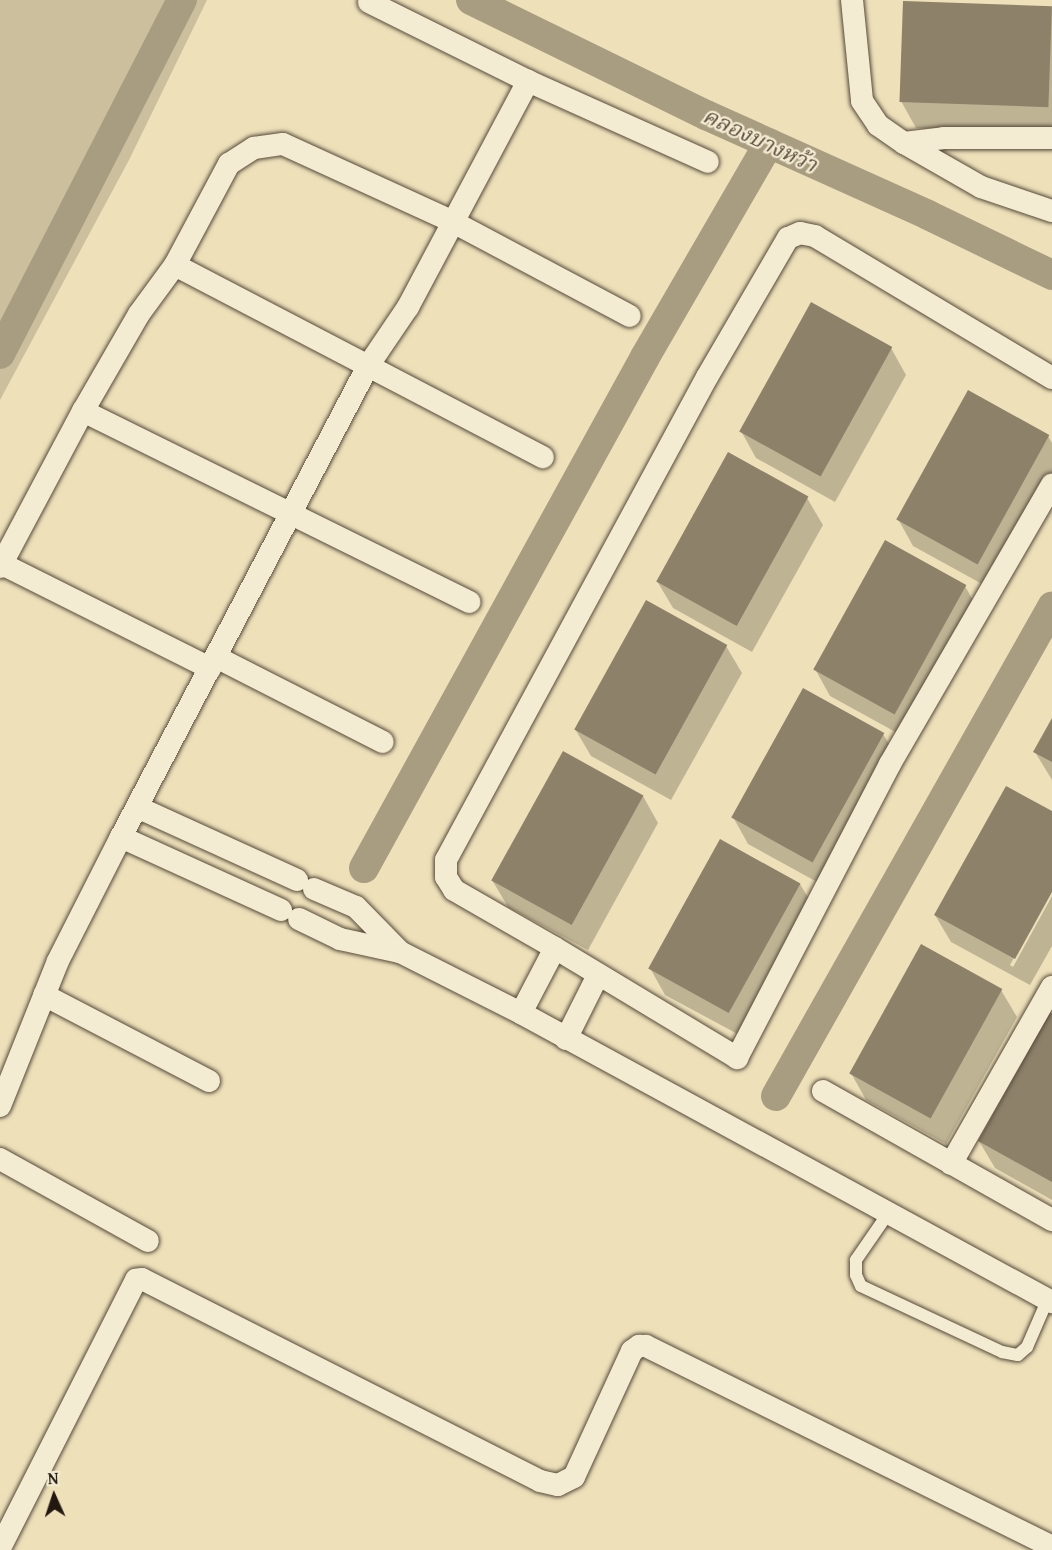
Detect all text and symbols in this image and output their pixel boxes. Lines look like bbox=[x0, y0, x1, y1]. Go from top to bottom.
water label: คลองบางหว้า bbox=[699, 102, 821, 178]
north arrow bbox=[24, 1466, 84, 1526]
text: N bbox=[47, 1466, 59, 1490]

